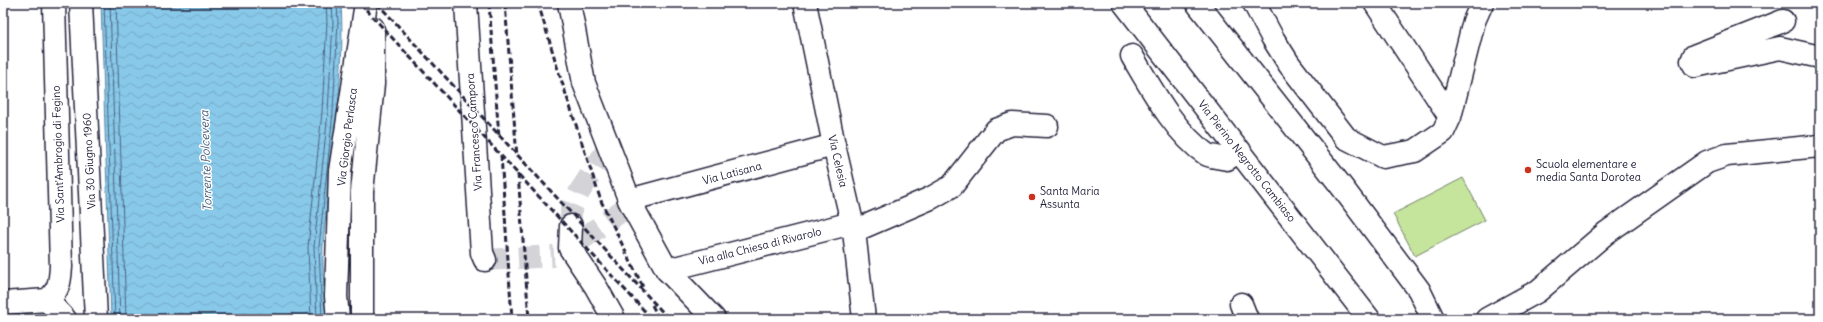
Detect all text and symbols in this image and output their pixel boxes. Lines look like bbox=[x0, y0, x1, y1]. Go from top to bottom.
street label: Via Francesco Campora bbox=[463, 73, 485, 191]
street label: Via Sant'Ambrogio di Fegino bbox=[49, 85, 67, 223]
street label: Via Giorgio Perlasca bbox=[334, 87, 360, 187]
street label: Via Pierino Negrotto Cambiaso bbox=[1195, 97, 1299, 225]
water label: Torrente Polcevera bbox=[196, 109, 215, 212]
street label: Via 30 Giugno 1960 bbox=[79, 112, 99, 210]
street label: Via Celesia bbox=[825, 133, 851, 189]
place label: Scuola elementare e media Santa Dorotea bbox=[1536, 157, 1641, 184]
street label: Via Latisana bbox=[701, 158, 763, 188]
marker: Scuola elementare e media Santa Dorotea bbox=[1523, 165, 1533, 175]
place label: Santa Maria Assunta bbox=[1040, 184, 1100, 211]
marker: Santa Maria Assunta bbox=[1027, 192, 1037, 202]
street label: Via alla Chiesa di Rivarolo bbox=[697, 224, 823, 268]

